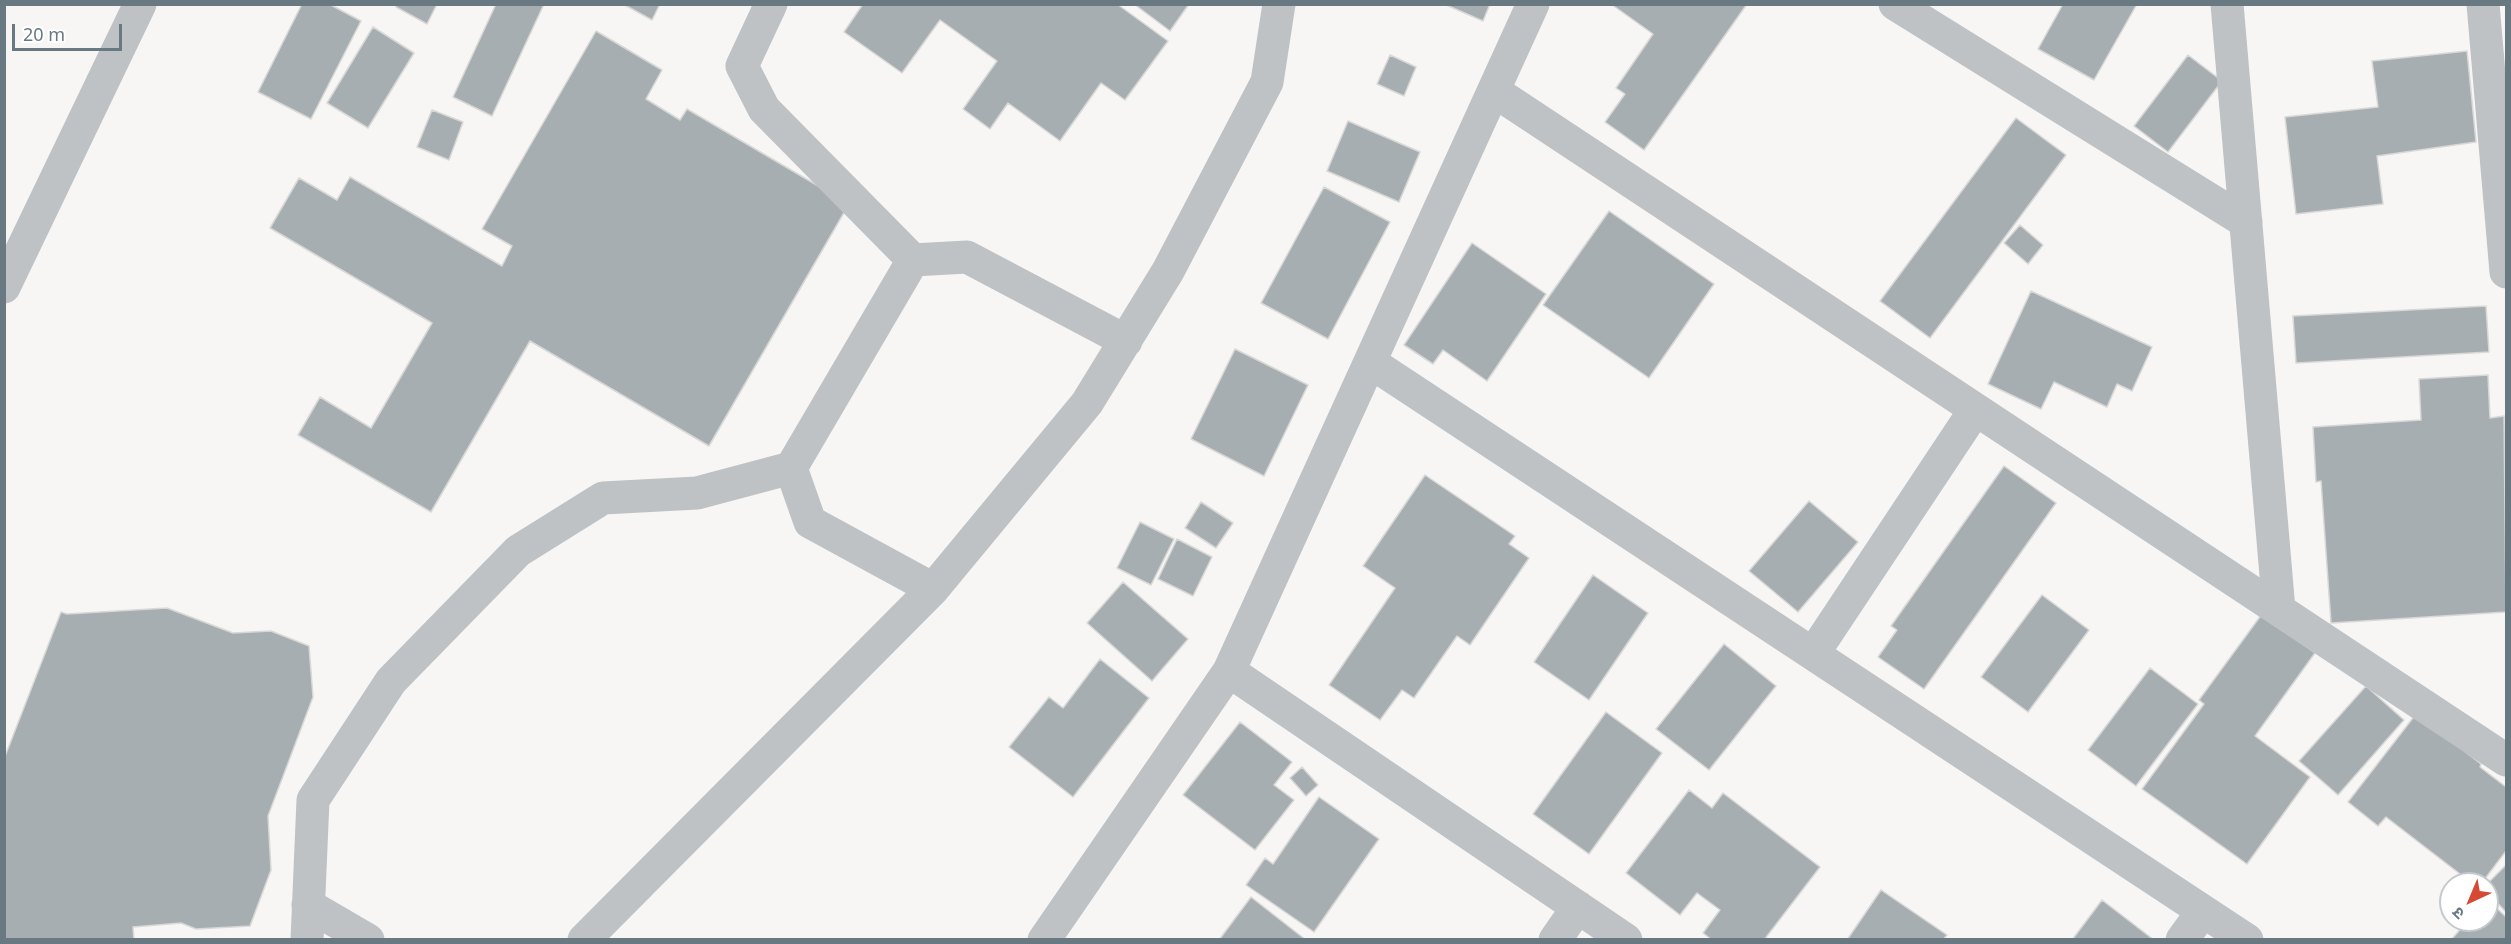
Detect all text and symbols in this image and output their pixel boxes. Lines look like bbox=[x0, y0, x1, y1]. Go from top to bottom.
scale bar bbox=[15, 12, 124, 50]
text: 20 m bbox=[23, 22, 65, 46]
north arrow bbox=[2439, 872, 2499, 932]
text: उ bbox=[2447, 902, 2469, 925]

